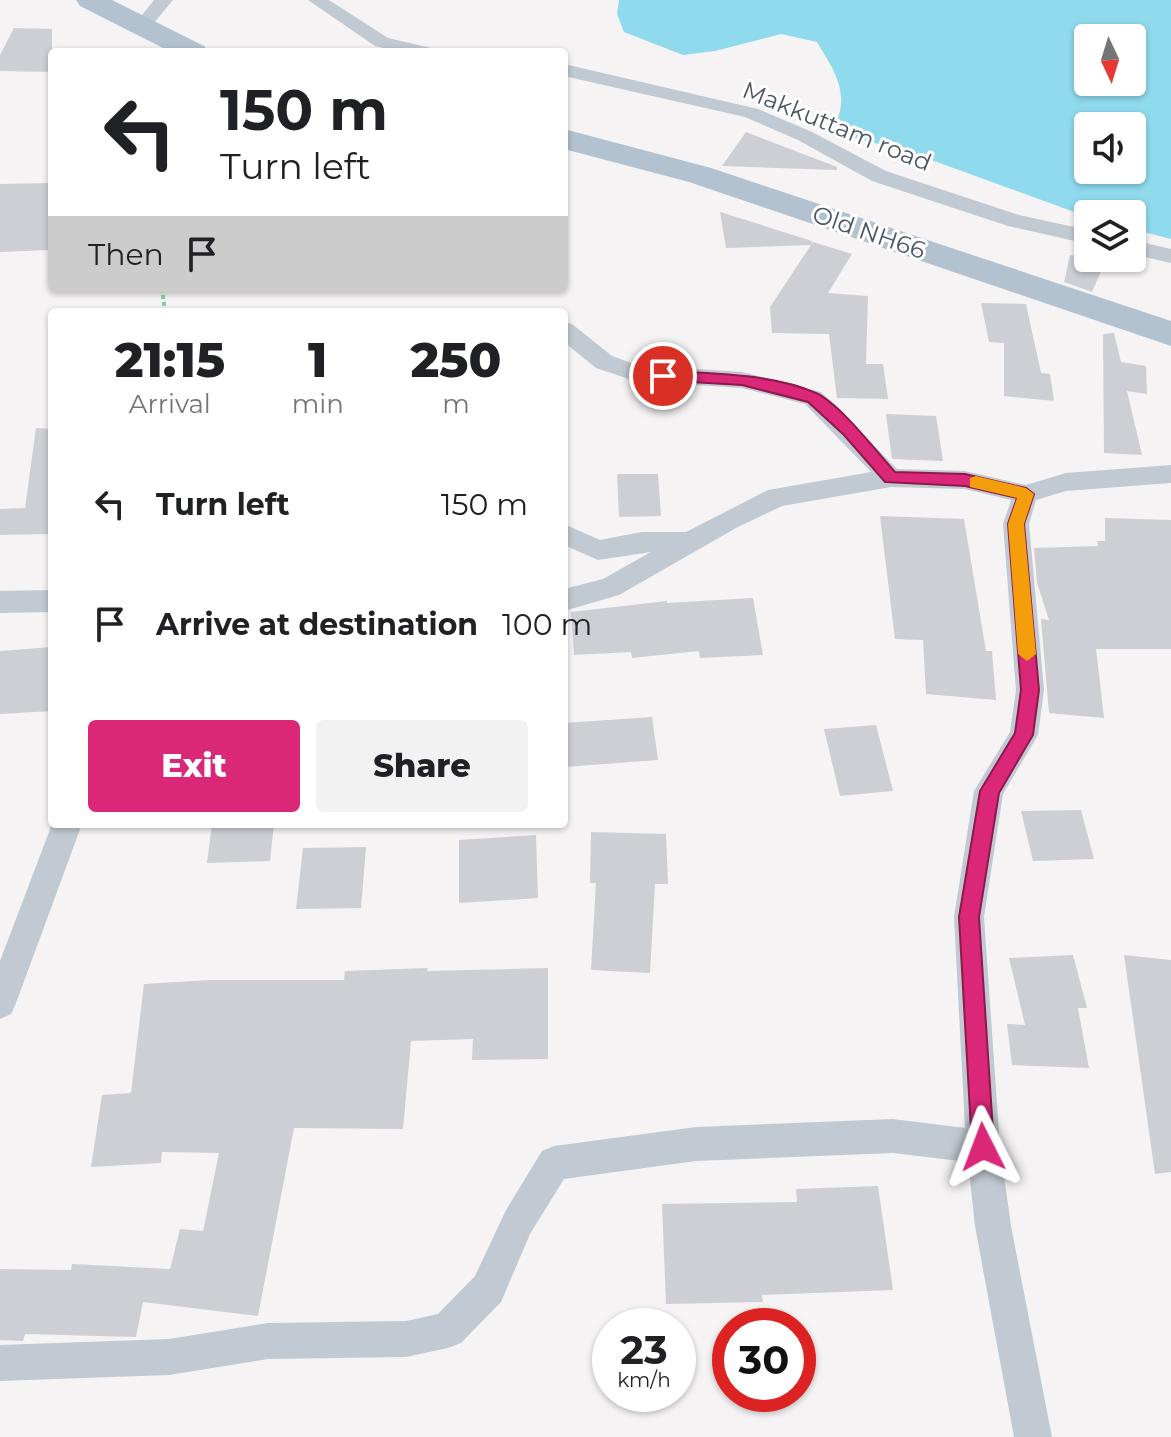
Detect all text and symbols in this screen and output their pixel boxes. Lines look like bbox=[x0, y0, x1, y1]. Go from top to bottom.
north arrow bbox=[1074, 24, 1146, 96]
map controls bbox=[1074, 24, 1146, 272]
street label: Makkuttam road bbox=[738, 75, 936, 177]
text: 150 m bbox=[220, 76, 388, 144]
icon: left bbox=[88, 80, 192, 184]
button: sound bbox=[1074, 112, 1146, 184]
text: Turn left bbox=[220, 144, 371, 188]
street label: Old NH66 bbox=[809, 199, 929, 265]
button: layers bbox=[1074, 200, 1146, 272]
icon: arrive bbox=[180, 232, 224, 276]
text: Then bbox=[88, 236, 164, 273]
text: 21:15 bbox=[115, 331, 225, 389]
text: 1 bbox=[308, 331, 328, 389]
text: 250 bbox=[411, 331, 501, 389]
pin bbox=[629, 342, 697, 410]
icon: arrive bbox=[641, 354, 685, 398]
text: Arrival bbox=[129, 388, 211, 420]
text: min bbox=[292, 388, 344, 420]
text: m bbox=[442, 388, 470, 420]
icon: left bbox=[88, 482, 132, 526]
text: Turn left bbox=[156, 486, 289, 523]
text: 150 m bbox=[441, 486, 528, 523]
icon: arrive bbox=[88, 602, 132, 646]
text: Arrive at destination bbox=[156, 606, 478, 643]
text: 100 m bbox=[502, 606, 592, 643]
button: Exit bbox=[88, 720, 300, 812]
button: Share bbox=[316, 720, 528, 812]
position arrow bbox=[941, 1105, 1025, 1189]
speed limit sign: 30 bbox=[712, 1308, 816, 1412]
text: 23 bbox=[620, 1325, 668, 1374]
text: km/h bbox=[617, 1368, 671, 1392]

